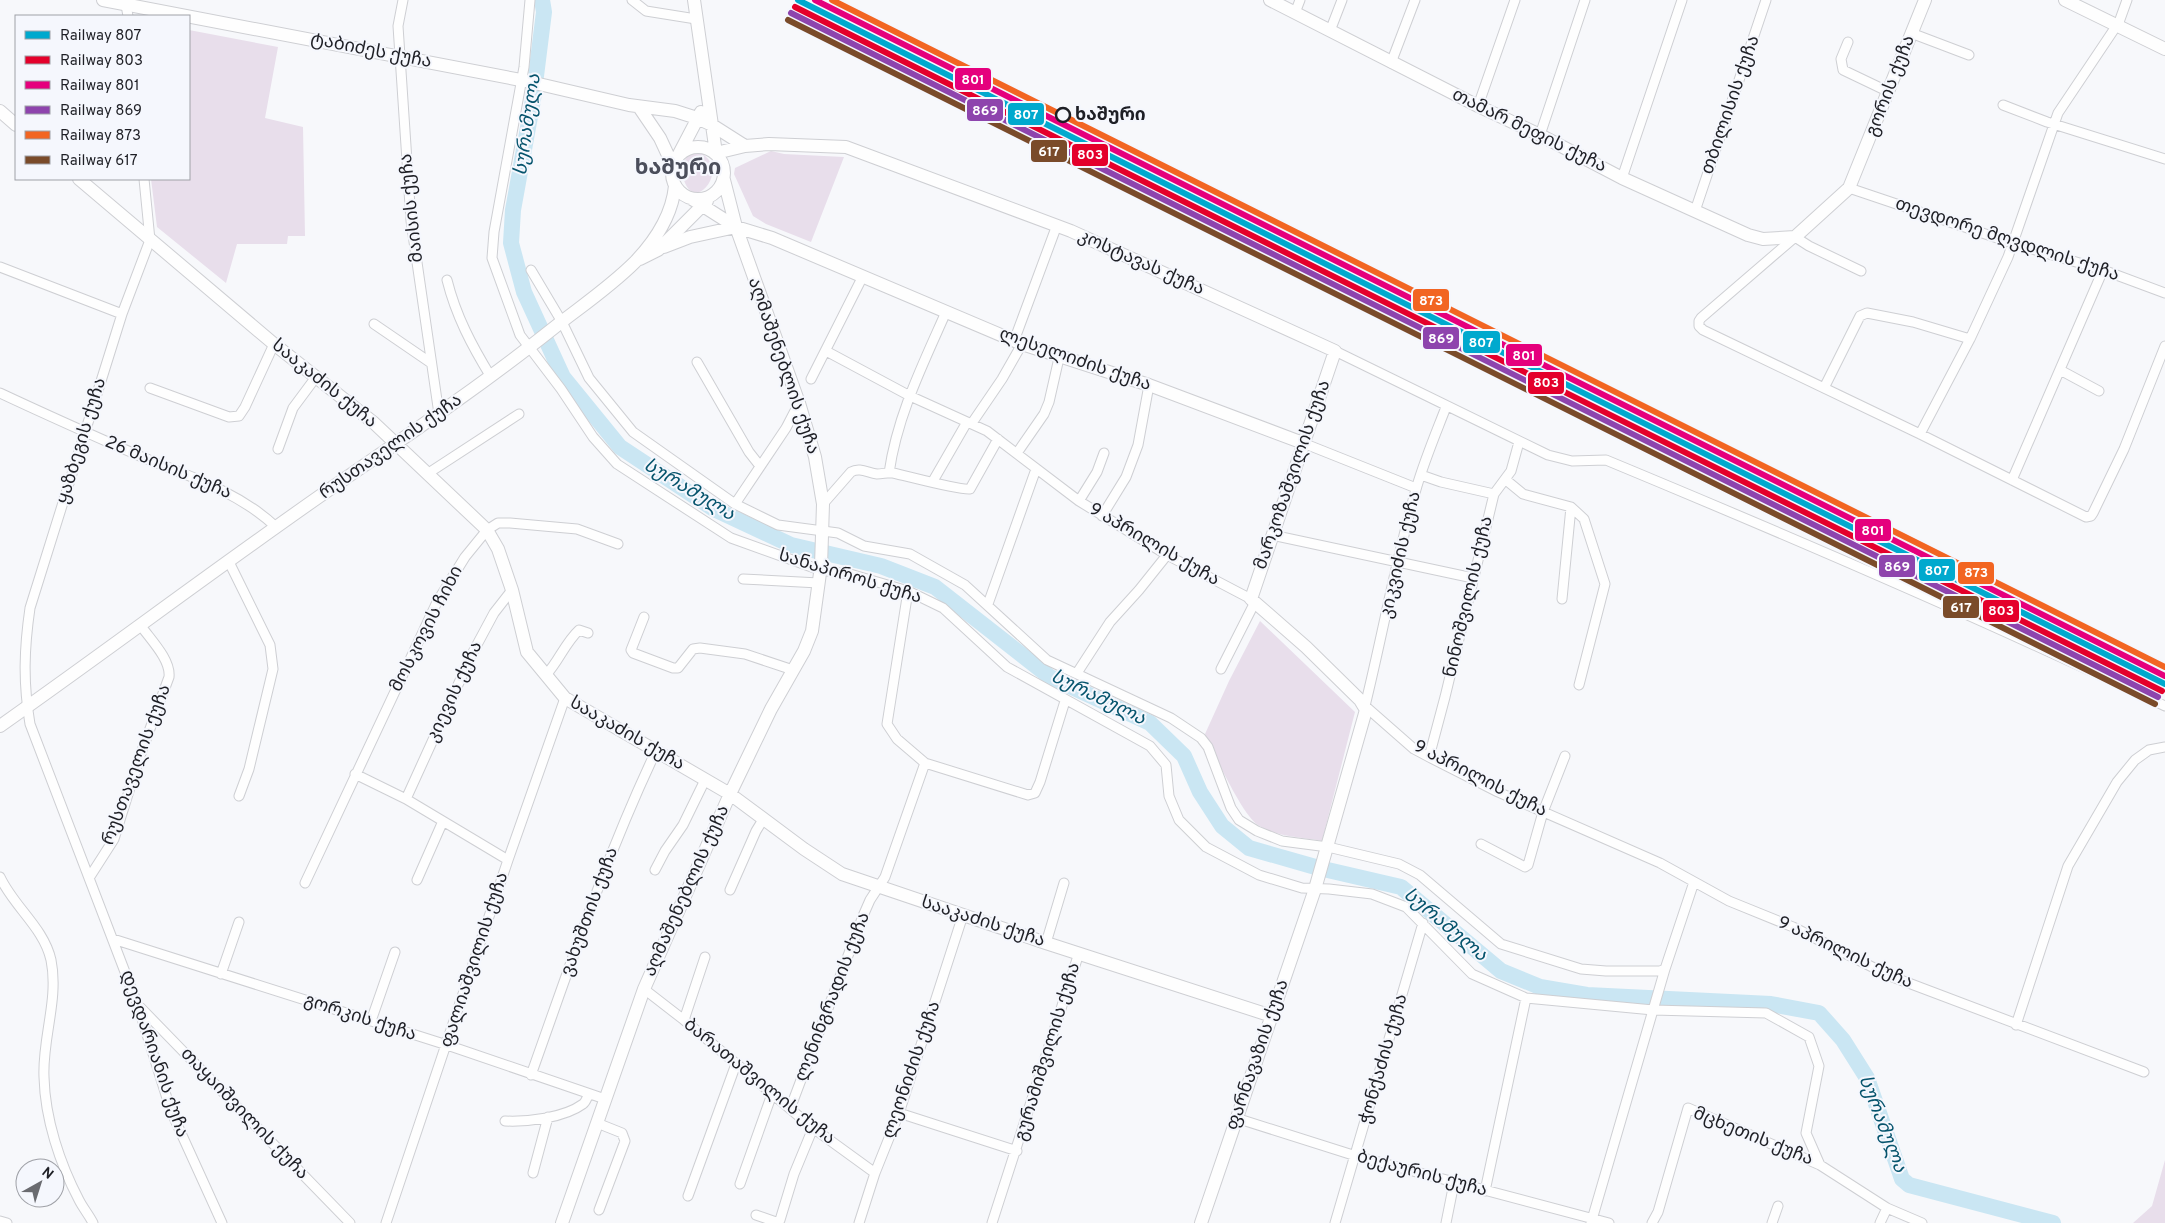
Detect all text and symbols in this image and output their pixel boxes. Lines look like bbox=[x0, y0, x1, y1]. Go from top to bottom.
legend bbox=[15, 15, 190, 180]
text: Railway 807 bbox=[60, 27, 142, 46]
street label: ტაბიძეს ქუჩა bbox=[308, 28, 434, 74]
street label: გორის ქუჩა bbox=[1861, 32, 1921, 140]
street label: თბილისის ქუჩა bbox=[1696, 33, 1766, 177]
text: Railway 803 bbox=[60, 52, 143, 71]
line badge: 801 bbox=[954, 67, 992, 91]
water label: სურამულა bbox=[509, 72, 547, 177]
text: 801 bbox=[961, 72, 985, 89]
text: Railway 801 bbox=[60, 77, 140, 96]
street label: თამარ მეფის ქუჩა bbox=[1448, 84, 1610, 178]
line badge: 869 bbox=[966, 98, 1004, 122]
text: Railway 869 bbox=[60, 102, 142, 121]
line badge: 807 bbox=[1007, 102, 1045, 126]
text: 869 bbox=[972, 103, 998, 120]
place label: ხაშური bbox=[1075, 104, 1146, 127]
text: 807 bbox=[1013, 107, 1039, 124]
marker: ხაშური bbox=[1055, 107, 1071, 123]
text: Railway 873 bbox=[60, 127, 141, 146]
line badge: 617 bbox=[1030, 139, 1068, 163]
line badge: 803 bbox=[1071, 143, 1109, 167]
text: 617 bbox=[1038, 144, 1060, 161]
text: 803 bbox=[1077, 147, 1103, 164]
text: Railway 617 bbox=[60, 152, 138, 171]
street label: მაისის ქუჩა bbox=[395, 152, 429, 264]
district label: ხაშური bbox=[635, 155, 721, 182]
street label: თევდორე მღვდლის ქუჩა bbox=[1892, 193, 2122, 287]
street label: კოსტავას ქუჩა bbox=[1074, 225, 1208, 301]
street label: აღმაშენებლის ქუჩა bbox=[742, 275, 824, 457]
line badge: 873 bbox=[1412, 288, 1450, 312]
text: 873 bbox=[1419, 293, 1443, 310]
street label: ლესელიძის ქუჩა bbox=[996, 323, 1154, 397]
line badge: 869 bbox=[1422, 326, 1460, 350]
line badge: 807 bbox=[1462, 330, 1501, 354]
text: 869 bbox=[1428, 331, 1454, 348]
street label: სააკაძის ქუჩა bbox=[267, 334, 381, 434]
text: 807 bbox=[1468, 335, 1494, 352]
line badge: 801 bbox=[1505, 343, 1543, 367]
text: 801 bbox=[1512, 348, 1536, 365]
line badge: 803 bbox=[1527, 371, 1565, 395]
street label: ყაზბეგის ქუჩა bbox=[52, 375, 112, 507]
text: 803 bbox=[1533, 375, 1559, 392]
street label: მარკოზაშვილის ქუჩა bbox=[1250, 377, 1336, 573]
street label: რუსთაველის ქუჩა bbox=[315, 389, 467, 505]
street label: 26 მაისის ქუჩა bbox=[101, 431, 235, 505]
water label: სურამულა bbox=[639, 453, 740, 527]
street label: კიკვიძის ქუჩა bbox=[1375, 489, 1427, 621]
street label: 9 აპრილის ქუჩა bbox=[1085, 498, 1223, 592]
street label: ნინოშვილის ქუჩა bbox=[1439, 514, 1499, 680]
line badge: 801 bbox=[1854, 518, 1892, 542]
text: 801 bbox=[1861, 523, 1885, 540]
street label: სანაპიროს ქუჩა bbox=[776, 544, 924, 610]
line badge: 869 bbox=[1878, 554, 1916, 578]
line badge: 807 bbox=[1918, 558, 1956, 582]
text: 869 bbox=[1884, 559, 1910, 576]
line badge: 873 bbox=[1957, 561, 1995, 585]
street label: მოსკოვის ჩიხი bbox=[385, 562, 469, 696]
text: 807 bbox=[1924, 563, 1950, 580]
text: 873 bbox=[1964, 565, 1988, 582]
line badge: 617 bbox=[1942, 595, 1980, 619]
line badge: 803 bbox=[1982, 599, 2020, 623]
text: 617 bbox=[1950, 600, 1972, 617]
text: 803 bbox=[1988, 603, 2014, 620]
street label: კიევის ქუჩა bbox=[422, 638, 488, 746]
water label: სურამულა bbox=[1047, 665, 1150, 731]
street label: რუსთაველის ქუჩა bbox=[97, 681, 177, 849]
street label: სააკაძის ქუჩა bbox=[565, 692, 689, 776]
street label: 9 აპრილის ქუჩა bbox=[1409, 735, 1551, 823]
street label: აღმაშენებლის ქუჩა bbox=[639, 802, 735, 980]
street label: ვახუშთის ქუჩა bbox=[556, 844, 624, 980]
street label: ფალიაშვილის ქუჩა bbox=[436, 869, 514, 1051]
water label: სურამულა bbox=[1398, 883, 1492, 967]
street label: სააკაძის ქუჩა bbox=[918, 891, 1048, 953]
street label: ლენინგრადის ქუჩა bbox=[790, 909, 876, 1085]
street label: 9 აპრილის ქუჩა bbox=[1773, 911, 1917, 995]
street label: გურამიშვილის ქუჩა bbox=[1010, 960, 1086, 1144]
street label: დევდარიანის ქუჩა bbox=[115, 967, 193, 1141]
street label: ფარნავაზის ქუჩა bbox=[1221, 977, 1295, 1133]
street label: გორკის ქუჩა bbox=[301, 989, 419, 1047]
street label: ჭონქაძის ქუჩა bbox=[1354, 991, 1414, 1127]
street label: ლეონიძის ქუჩა bbox=[878, 998, 946, 1142]
street label: ბარათაშვილის ქუჩა bbox=[678, 1014, 840, 1150]
street label: თაყაიშვილის ქუჩა bbox=[175, 1043, 313, 1185]
water label: სურამულა bbox=[1852, 1072, 1912, 1177]
street label: მცხეთის ქუჩა bbox=[1690, 1102, 1816, 1172]
street label: ბექაურის ქუჩა bbox=[1354, 1146, 1490, 1202]
north arrow bbox=[15, 1158, 65, 1208]
text: N bbox=[38, 1164, 56, 1184]

